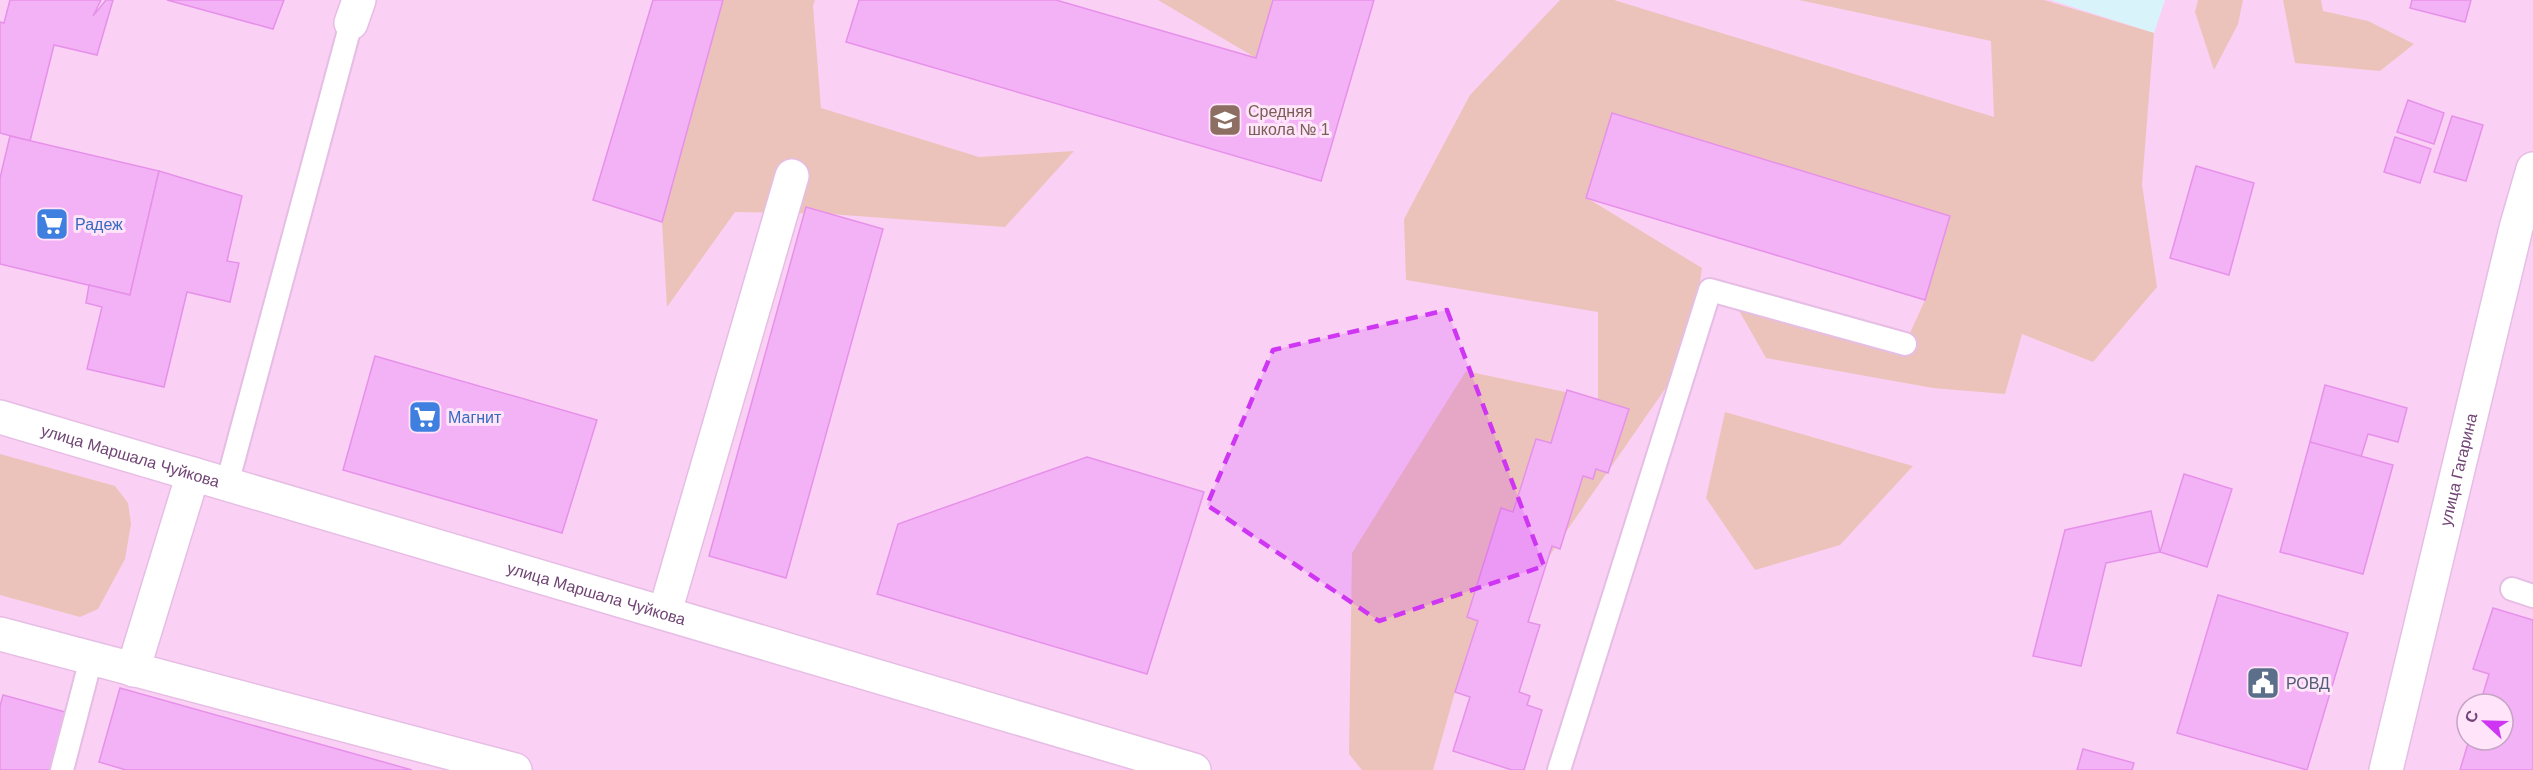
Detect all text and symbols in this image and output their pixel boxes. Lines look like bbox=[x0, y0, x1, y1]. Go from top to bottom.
school or university icon: Средняя школа № 1 bbox=[1207, 102, 1243, 138]
place label: Средняя школа № 1 bbox=[1248, 103, 1330, 138]
supermarket icon: Радеж bbox=[34, 206, 70, 242]
place label: Радеж bbox=[75, 216, 123, 233]
supermarket icon: Магнит bbox=[407, 399, 443, 435]
place label: Магнит bbox=[448, 409, 502, 426]
street label: улица Гагарина bbox=[2436, 411, 2480, 527]
street label: улица Маршала Чуйкова bbox=[39, 421, 222, 490]
street label: улица Маршала Чуйкова bbox=[505, 559, 688, 628]
public building icon: РОВД bbox=[2245, 665, 2281, 701]
place label: РОВД bbox=[2286, 675, 2330, 692]
north arrow bbox=[2455, 692, 2515, 752]
text: С bbox=[2462, 708, 2482, 725]

